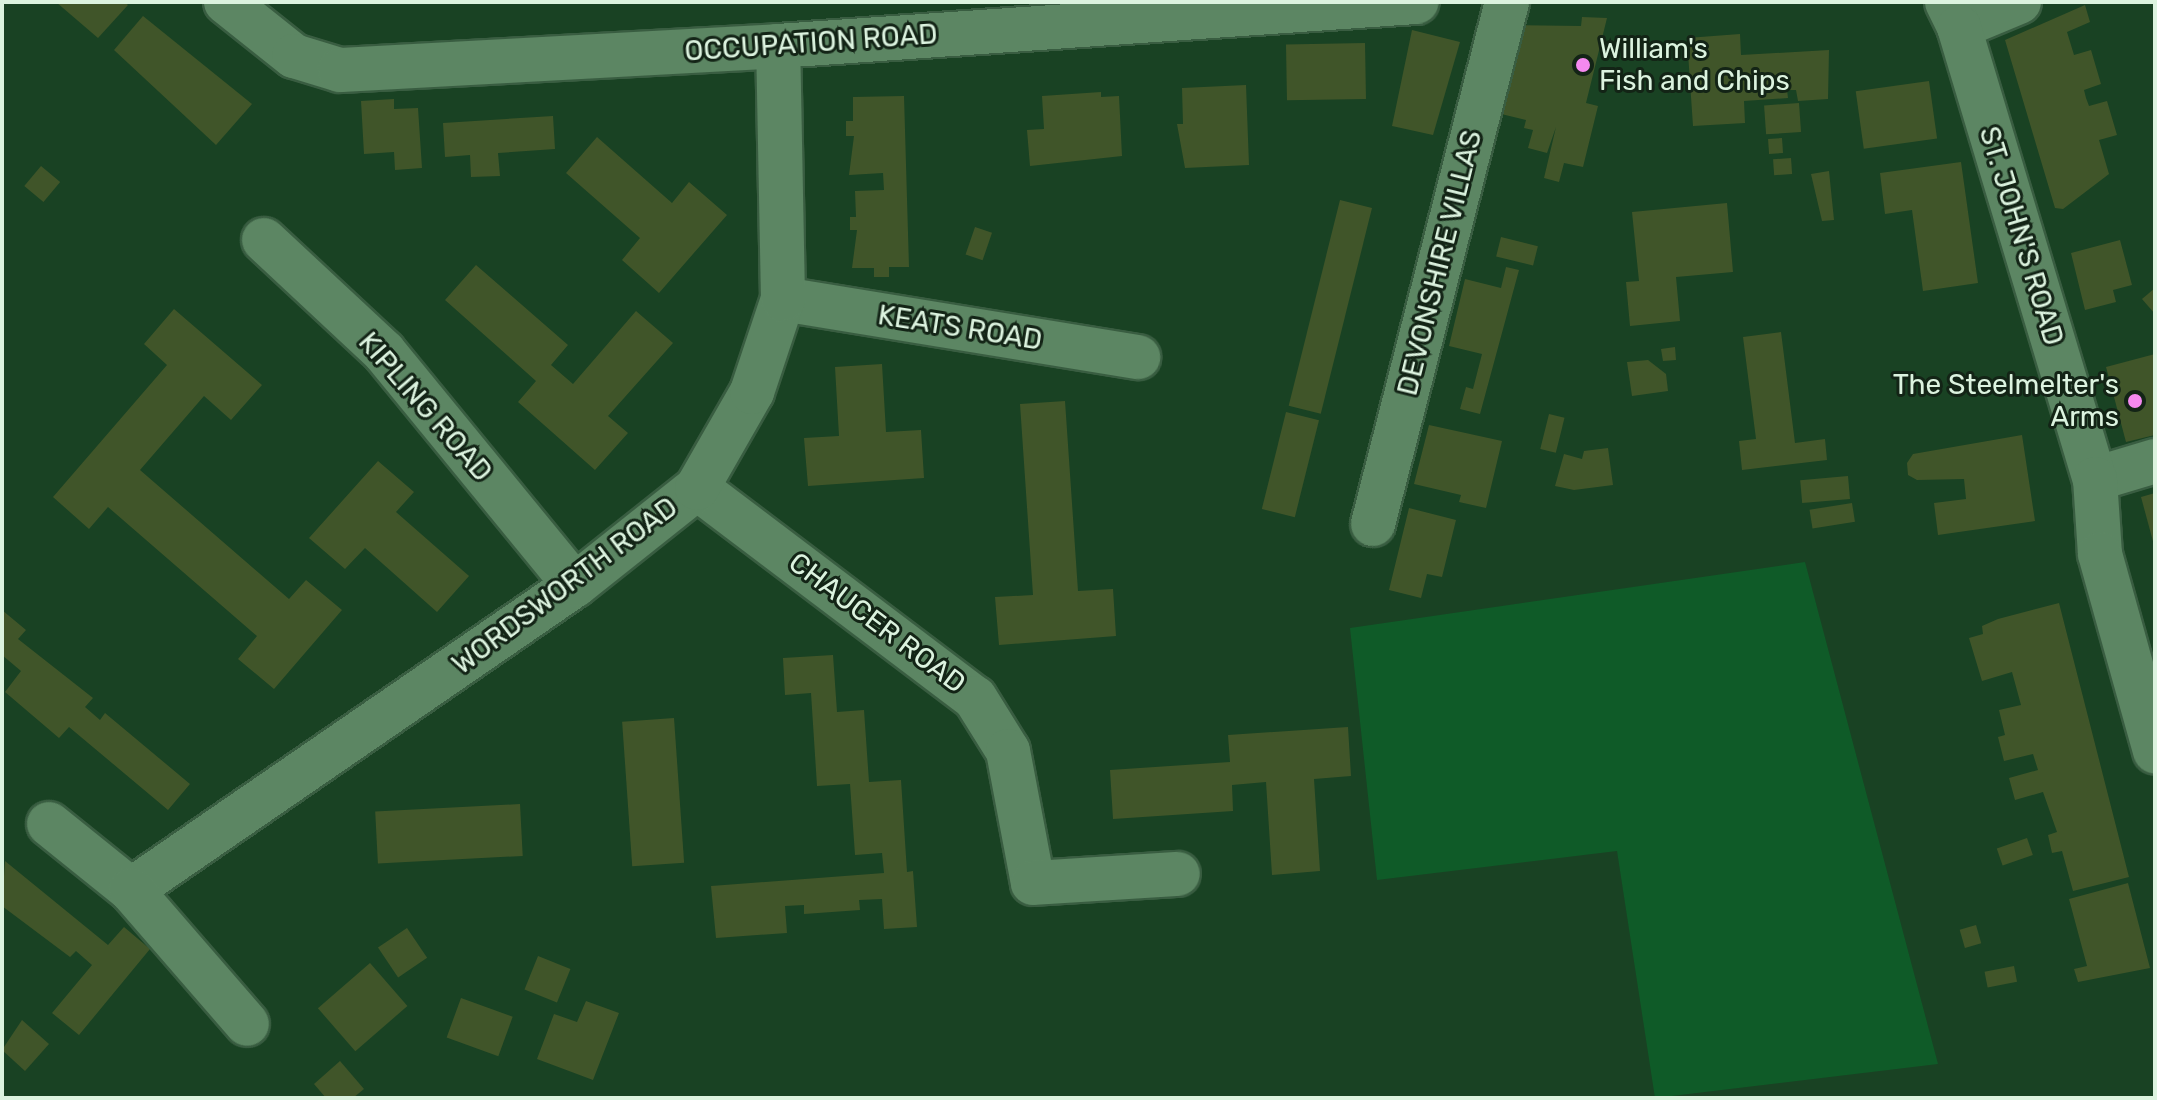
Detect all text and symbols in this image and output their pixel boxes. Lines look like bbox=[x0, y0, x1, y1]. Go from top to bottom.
street label: OCCUPATION ROAD bbox=[683, 17, 939, 69]
place label: William's Fish and Chips bbox=[1599, 32, 1790, 98]
marker: William's Fish and Chips bbox=[1574, 56, 1592, 74]
street label: ST. JOHN'S ROAD bbox=[1972, 123, 2070, 349]
street label: DEVONSHIRE VILLAS bbox=[1391, 127, 1489, 399]
street label: KEATS ROAD bbox=[875, 298, 1045, 358]
street label: KIPLING ROAD bbox=[351, 326, 499, 488]
place label: The Steelmelter's Arms bbox=[1893, 368, 2119, 434]
marker: The Steelmelter's Arms bbox=[2126, 392, 2144, 410]
street label: WORDSWORTH ROAD bbox=[446, 490, 684, 682]
street label: CHAUCER ROAD bbox=[782, 546, 972, 700]

